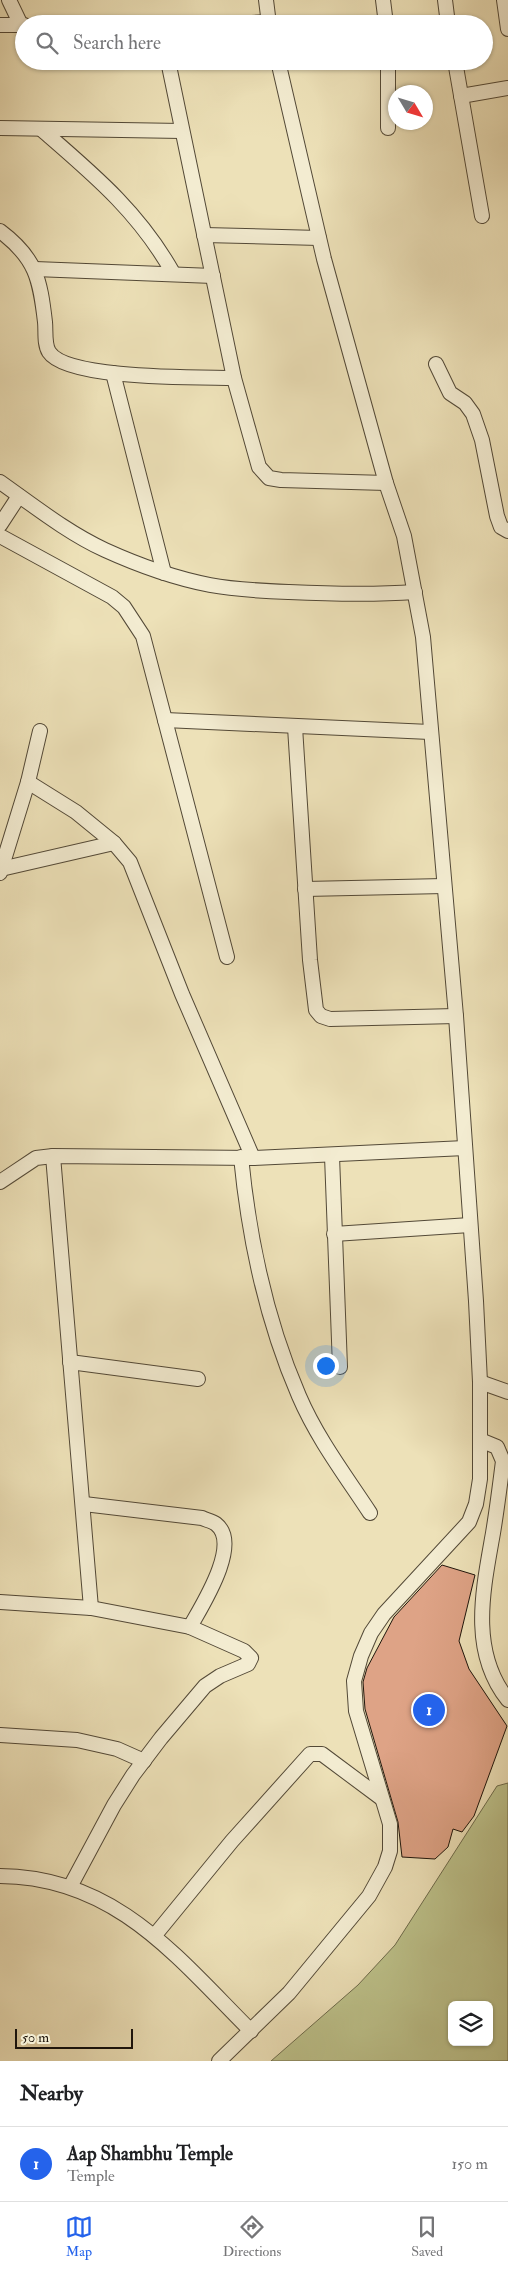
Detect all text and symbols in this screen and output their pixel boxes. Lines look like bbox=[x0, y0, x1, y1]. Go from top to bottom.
search box bbox=[15, 15, 493, 70]
icon: search bbox=[33, 29, 61, 57]
text: Search here bbox=[73, 31, 161, 55]
north arrow bbox=[388, 85, 433, 130]
your location bbox=[313, 1353, 339, 1379]
pin: 1 bbox=[413, 1691, 445, 1729]
map controls bbox=[448, 2001, 493, 2046]
button: layers bbox=[448, 2001, 493, 2046]
scale bar bbox=[15, 2026, 132, 2049]
text: 50 m bbox=[22, 2029, 49, 2046]
text: Nearby bbox=[20, 2080, 83, 2107]
text: Aap Shambhu Temple bbox=[67, 2142, 233, 2166]
text: 1 bbox=[33, 2154, 39, 2174]
text: 150 m bbox=[451, 2154, 488, 2174]
text: Temple bbox=[67, 2166, 115, 2186]
tab: Map bbox=[65, 2213, 93, 2260]
tab: Directions bbox=[223, 2213, 281, 2260]
tab: Saved bbox=[411, 2213, 443, 2260]

